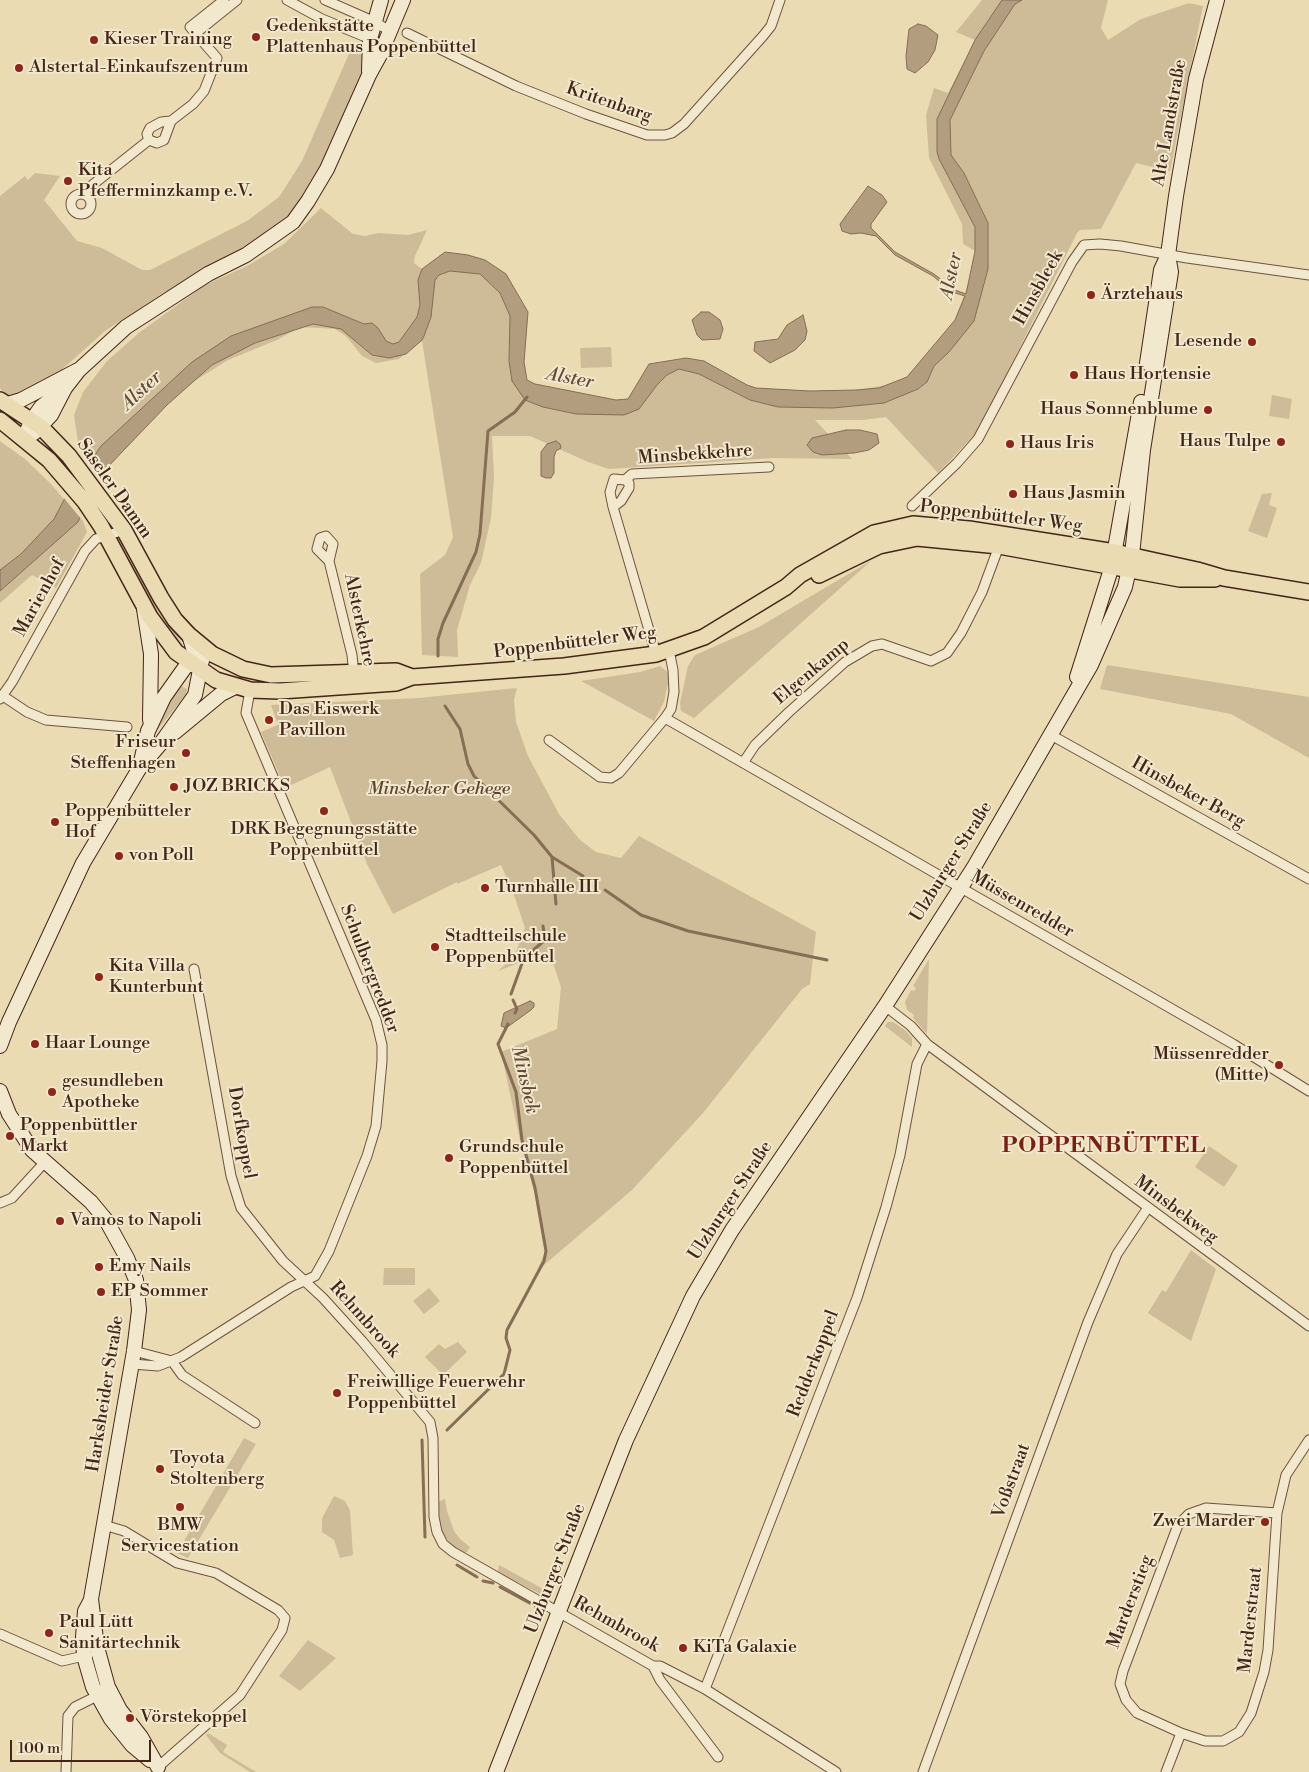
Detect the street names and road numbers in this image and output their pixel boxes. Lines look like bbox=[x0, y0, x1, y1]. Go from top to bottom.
street label: Alte Landstraße bbox=[1148, 58, 1192, 188]
street label: Kritenbarg bbox=[563, 78, 655, 128]
street label: Hinsbleek bbox=[1010, 247, 1068, 329]
street label: Saseler Damm bbox=[72, 435, 156, 543]
street label: Minsbekkehre bbox=[637, 440, 753, 470]
street label: Poppenbütteler Weg bbox=[919, 496, 1083, 538]
street label: Marienhof bbox=[10, 555, 70, 641]
street label: Alsterkehre bbox=[339, 572, 379, 668]
street label: Poppenbütteler Weg bbox=[493, 622, 657, 664]
street label: Elgenkamp bbox=[770, 634, 854, 710]
street label: Hinsbeker Berg bbox=[1127, 753, 1249, 833]
street label: Ulzburger Straße bbox=[906, 798, 998, 926]
street label: Müssenredder bbox=[966, 867, 1078, 943]
street label: Schulbergredder bbox=[334, 901, 404, 1037]
street label: Dorfkoppel bbox=[222, 1085, 260, 1181]
street label: Ulzburger Straße bbox=[684, 1137, 778, 1265]
street label: Minsbekweg bbox=[1130, 1171, 1222, 1249]
street label: Rehmbrook bbox=[324, 1277, 404, 1363]
street label: Redderkoppel bbox=[784, 1307, 844, 1421]
street label: Harksheider Straße bbox=[83, 1314, 129, 1474]
street label: Voßstraat bbox=[988, 1441, 1036, 1521]
street label: Ulzburger Straße bbox=[521, 1501, 591, 1637]
street label: Marderstieg bbox=[1103, 1552, 1159, 1652]
street label: Marderstraat bbox=[1235, 1566, 1267, 1674]
street label: Rehmbrook bbox=[569, 1592, 663, 1658]

